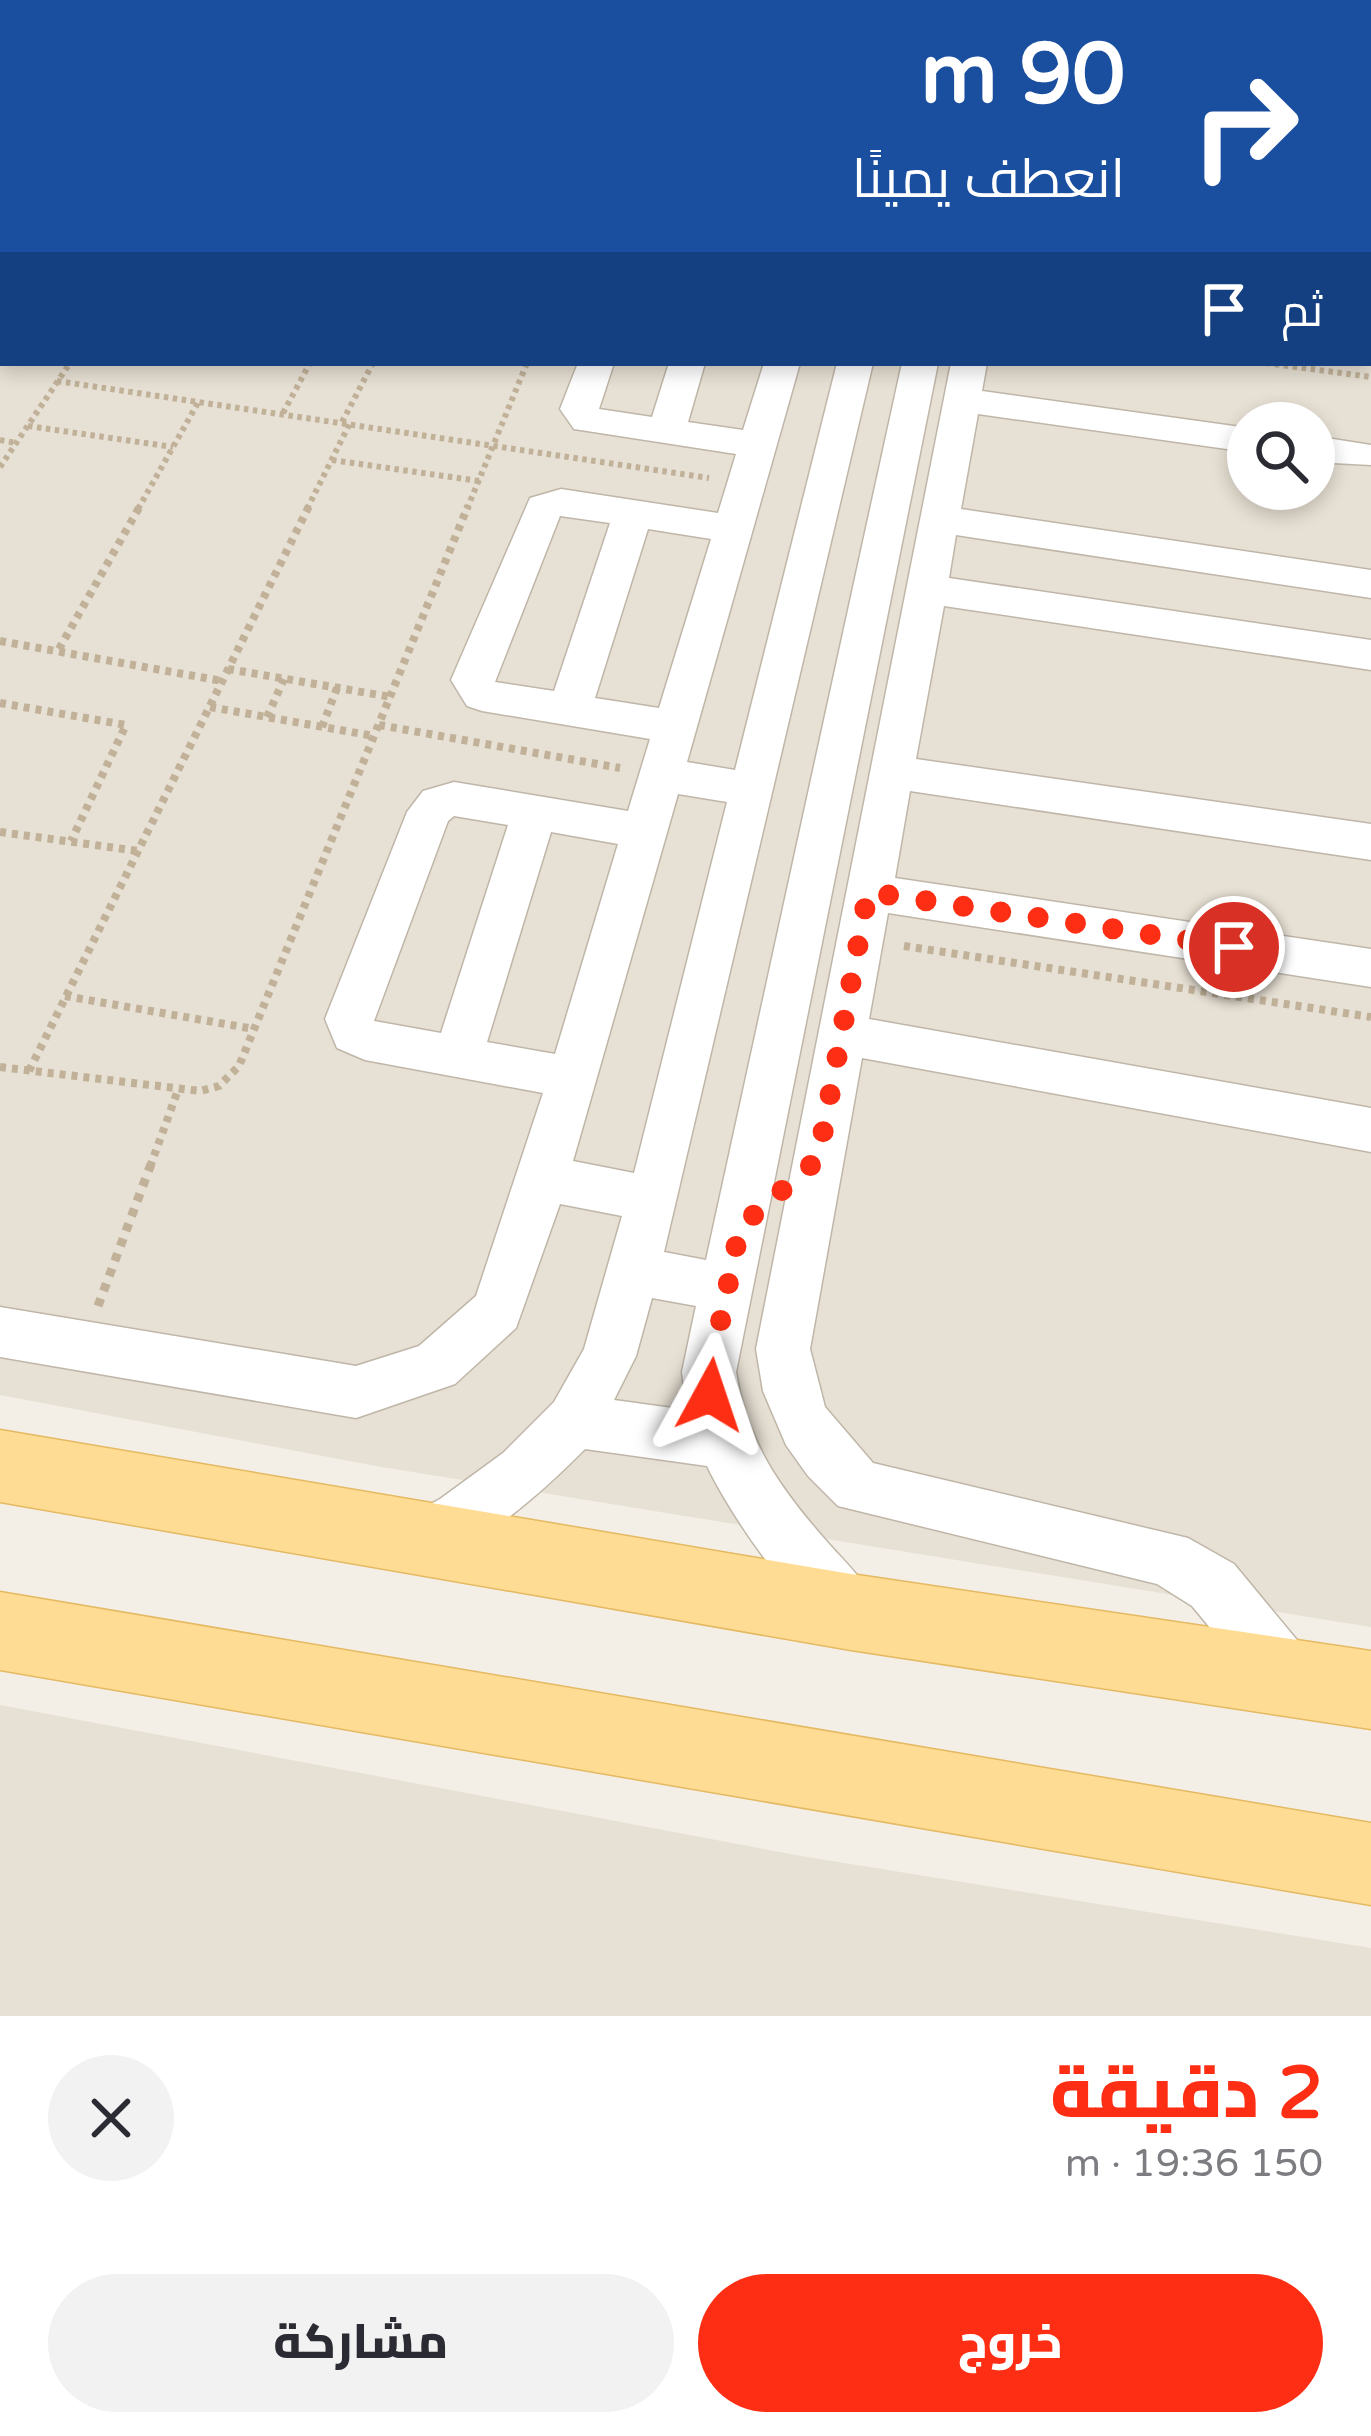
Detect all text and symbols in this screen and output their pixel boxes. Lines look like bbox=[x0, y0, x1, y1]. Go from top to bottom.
text: 90 m bbox=[921, 25, 1125, 126]
icon: right bbox=[1167, 48, 1323, 204]
text: انعطف يمينًا bbox=[852, 147, 1125, 212]
icon: arrive bbox=[1191, 276, 1257, 342]
text: ثم bbox=[1281, 285, 1323, 339]
map controls bbox=[1227, 402, 1335, 510]
button: search bbox=[1227, 402, 1335, 510]
pin bbox=[1183, 896, 1285, 998]
icon: arrive bbox=[1201, 914, 1267, 980]
position arrow bbox=[647, 1332, 773, 1458]
text: 2 دقيقة bbox=[1050, 2051, 1323, 2138]
button: close bbox=[48, 2055, 174, 2181]
text: 150 m · 19:36 bbox=[1065, 2140, 1323, 2187]
button: مشاركة bbox=[48, 2274, 674, 2412]
button: خروج bbox=[698, 2274, 1323, 2412]

